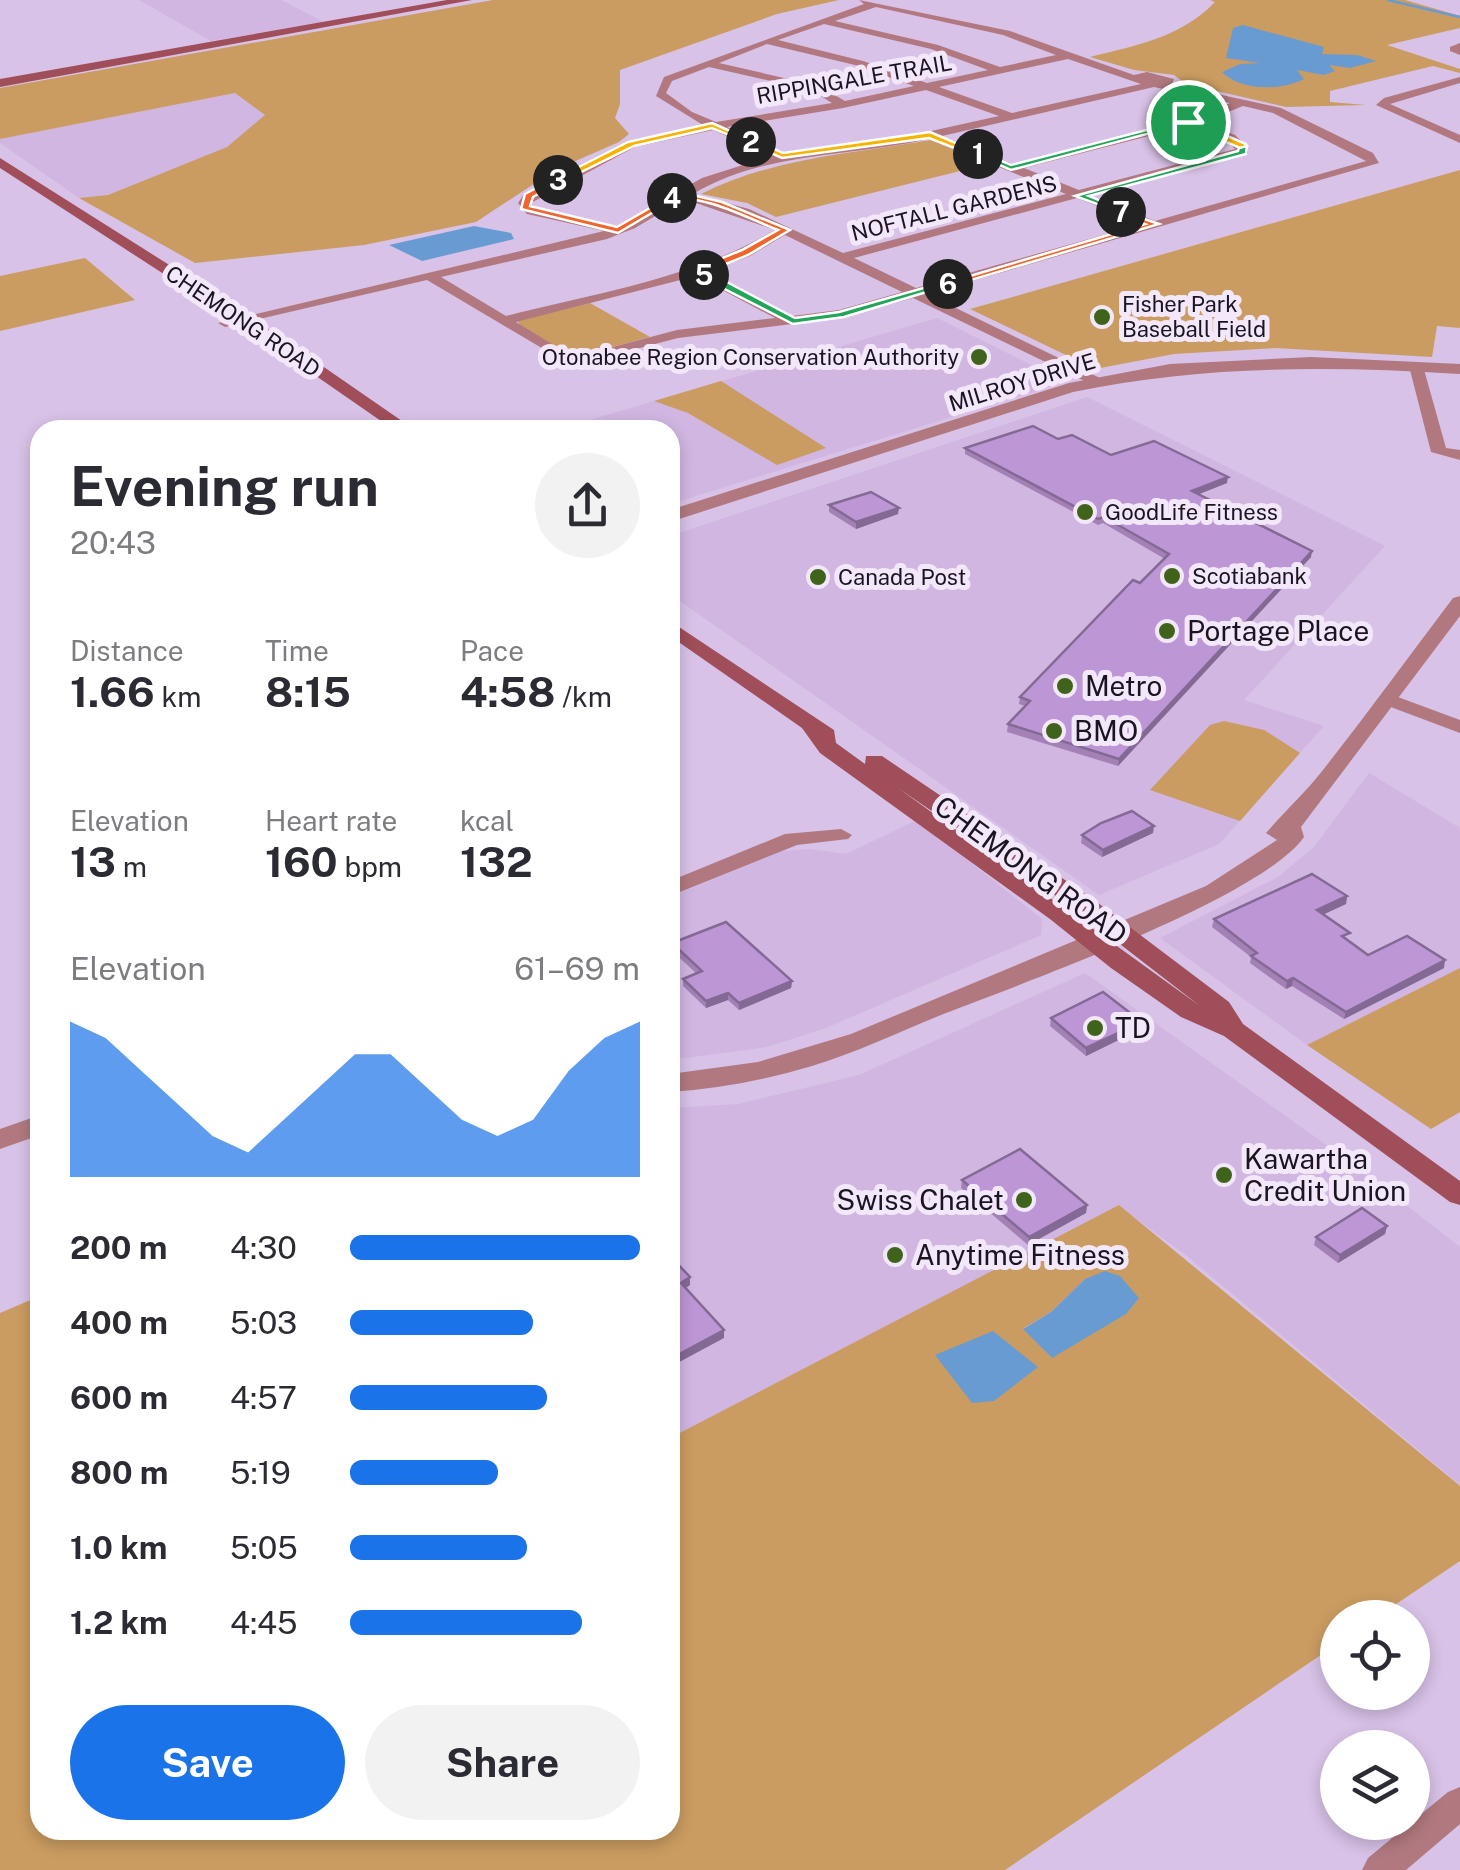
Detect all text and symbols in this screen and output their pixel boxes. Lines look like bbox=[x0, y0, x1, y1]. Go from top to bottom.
street label: RIPPINGALE TRAIL bbox=[754, 49, 954, 109]
pin bbox=[1146, 80, 1231, 165]
icon: arrive bbox=[1161, 95, 1216, 150]
pin: 2 bbox=[726, 117, 776, 167]
text: 2 bbox=[742, 125, 760, 158]
pin: 1 bbox=[953, 129, 1003, 179]
text: 1 bbox=[972, 137, 984, 170]
pin: 3 bbox=[533, 155, 583, 205]
text: 3 bbox=[549, 163, 567, 196]
street label: NOFTALL GARDENS bbox=[848, 170, 1060, 246]
pin: 4 bbox=[647, 173, 697, 223]
text: 4 bbox=[663, 181, 681, 214]
pin: 7 bbox=[1096, 187, 1146, 237]
text: 7 bbox=[1112, 195, 1130, 228]
pin: 5 bbox=[679, 250, 729, 300]
text: 5 bbox=[695, 258, 713, 291]
pin: 6 bbox=[923, 259, 973, 309]
street label: CHEMONG ROAD bbox=[161, 260, 325, 382]
text: 6 bbox=[939, 267, 957, 300]
place label: Fisher Park Baseball Field bbox=[1122, 291, 1266, 342]
marker: Fisher Park Baseball Field bbox=[1091, 306, 1113, 328]
place label: Otonabee Region Conservation Authority bbox=[542, 344, 959, 370]
marker: Otonabee Region Conservation Authority bbox=[968, 346, 990, 368]
street label: MILROY DRIVE bbox=[946, 347, 1098, 417]
button: share bbox=[535, 453, 640, 558]
text: Evening run bbox=[70, 454, 379, 518]
place label: GoodLife Fitness bbox=[1105, 499, 1278, 525]
marker: GoodLife Fitness bbox=[1074, 501, 1096, 523]
text: 20:43 bbox=[70, 524, 156, 561]
place label: Scotiabank bbox=[1192, 563, 1307, 589]
place label: Canada Post bbox=[838, 564, 966, 590]
marker: Scotiabank bbox=[1161, 565, 1183, 587]
marker: Canada Post bbox=[807, 566, 829, 588]
place label: Portage Place bbox=[1187, 614, 1369, 647]
marker: Portage Place bbox=[1156, 620, 1178, 642]
text: Distance bbox=[70, 634, 184, 667]
text: Time bbox=[265, 634, 329, 667]
text: Pace bbox=[460, 634, 524, 667]
text: 1.66 bbox=[70, 667, 155, 716]
text: 8:15 bbox=[265, 667, 351, 716]
text: 4:58 bbox=[460, 667, 555, 716]
place label: Metro bbox=[1085, 669, 1162, 702]
marker: Metro bbox=[1054, 675, 1076, 697]
text: km bbox=[155, 680, 201, 713]
text: /km bbox=[555, 680, 612, 713]
place label: BMO bbox=[1074, 714, 1138, 747]
marker: BMO bbox=[1043, 720, 1065, 742]
street label: CHEMONG ROAD bbox=[929, 789, 1134, 950]
text: Elevation bbox=[70, 804, 189, 837]
text: Heart rate bbox=[265, 804, 397, 837]
text: kcal bbox=[460, 804, 514, 837]
text: 13 bbox=[70, 837, 116, 886]
text: 160 bbox=[265, 837, 338, 886]
text: 132 bbox=[460, 837, 533, 886]
text: m bbox=[116, 850, 147, 883]
text: bpm bbox=[338, 850, 402, 883]
text: Elevation bbox=[70, 950, 206, 987]
text: 61–69 m bbox=[514, 950, 640, 987]
place label: TD bbox=[1115, 1011, 1151, 1044]
marker: TD bbox=[1084, 1017, 1106, 1039]
place label: Kawartha Credit Union bbox=[1244, 1142, 1406, 1207]
marker: Kawartha Credit Union bbox=[1213, 1164, 1235, 1186]
place label: Swiss Chalet bbox=[837, 1183, 1004, 1216]
marker: Swiss Chalet bbox=[1013, 1189, 1035, 1211]
text: 200 m bbox=[70, 1229, 167, 1266]
text: 4:30 bbox=[230, 1229, 297, 1266]
place label: Anytime Fitness bbox=[915, 1238, 1125, 1271]
marker: Anytime Fitness bbox=[884, 1244, 906, 1266]
text: 400 m bbox=[70, 1304, 168, 1341]
text: 5:03 bbox=[230, 1304, 297, 1341]
text: 600 m bbox=[70, 1379, 168, 1416]
text: 4:57 bbox=[230, 1379, 297, 1416]
text: 800 m bbox=[70, 1454, 168, 1491]
text: 5:19 bbox=[230, 1454, 291, 1491]
text: 1.0 km bbox=[70, 1529, 167, 1566]
text: 5:05 bbox=[230, 1529, 298, 1566]
map controls bbox=[1320, 1600, 1430, 1840]
button: locate bbox=[1320, 1600, 1430, 1710]
text: 1.2 km bbox=[70, 1604, 168, 1641]
text: 4:45 bbox=[230, 1604, 297, 1641]
button: Save bbox=[70, 1705, 345, 1820]
button: Share bbox=[365, 1705, 640, 1820]
button: layers bbox=[1320, 1730, 1430, 1840]

